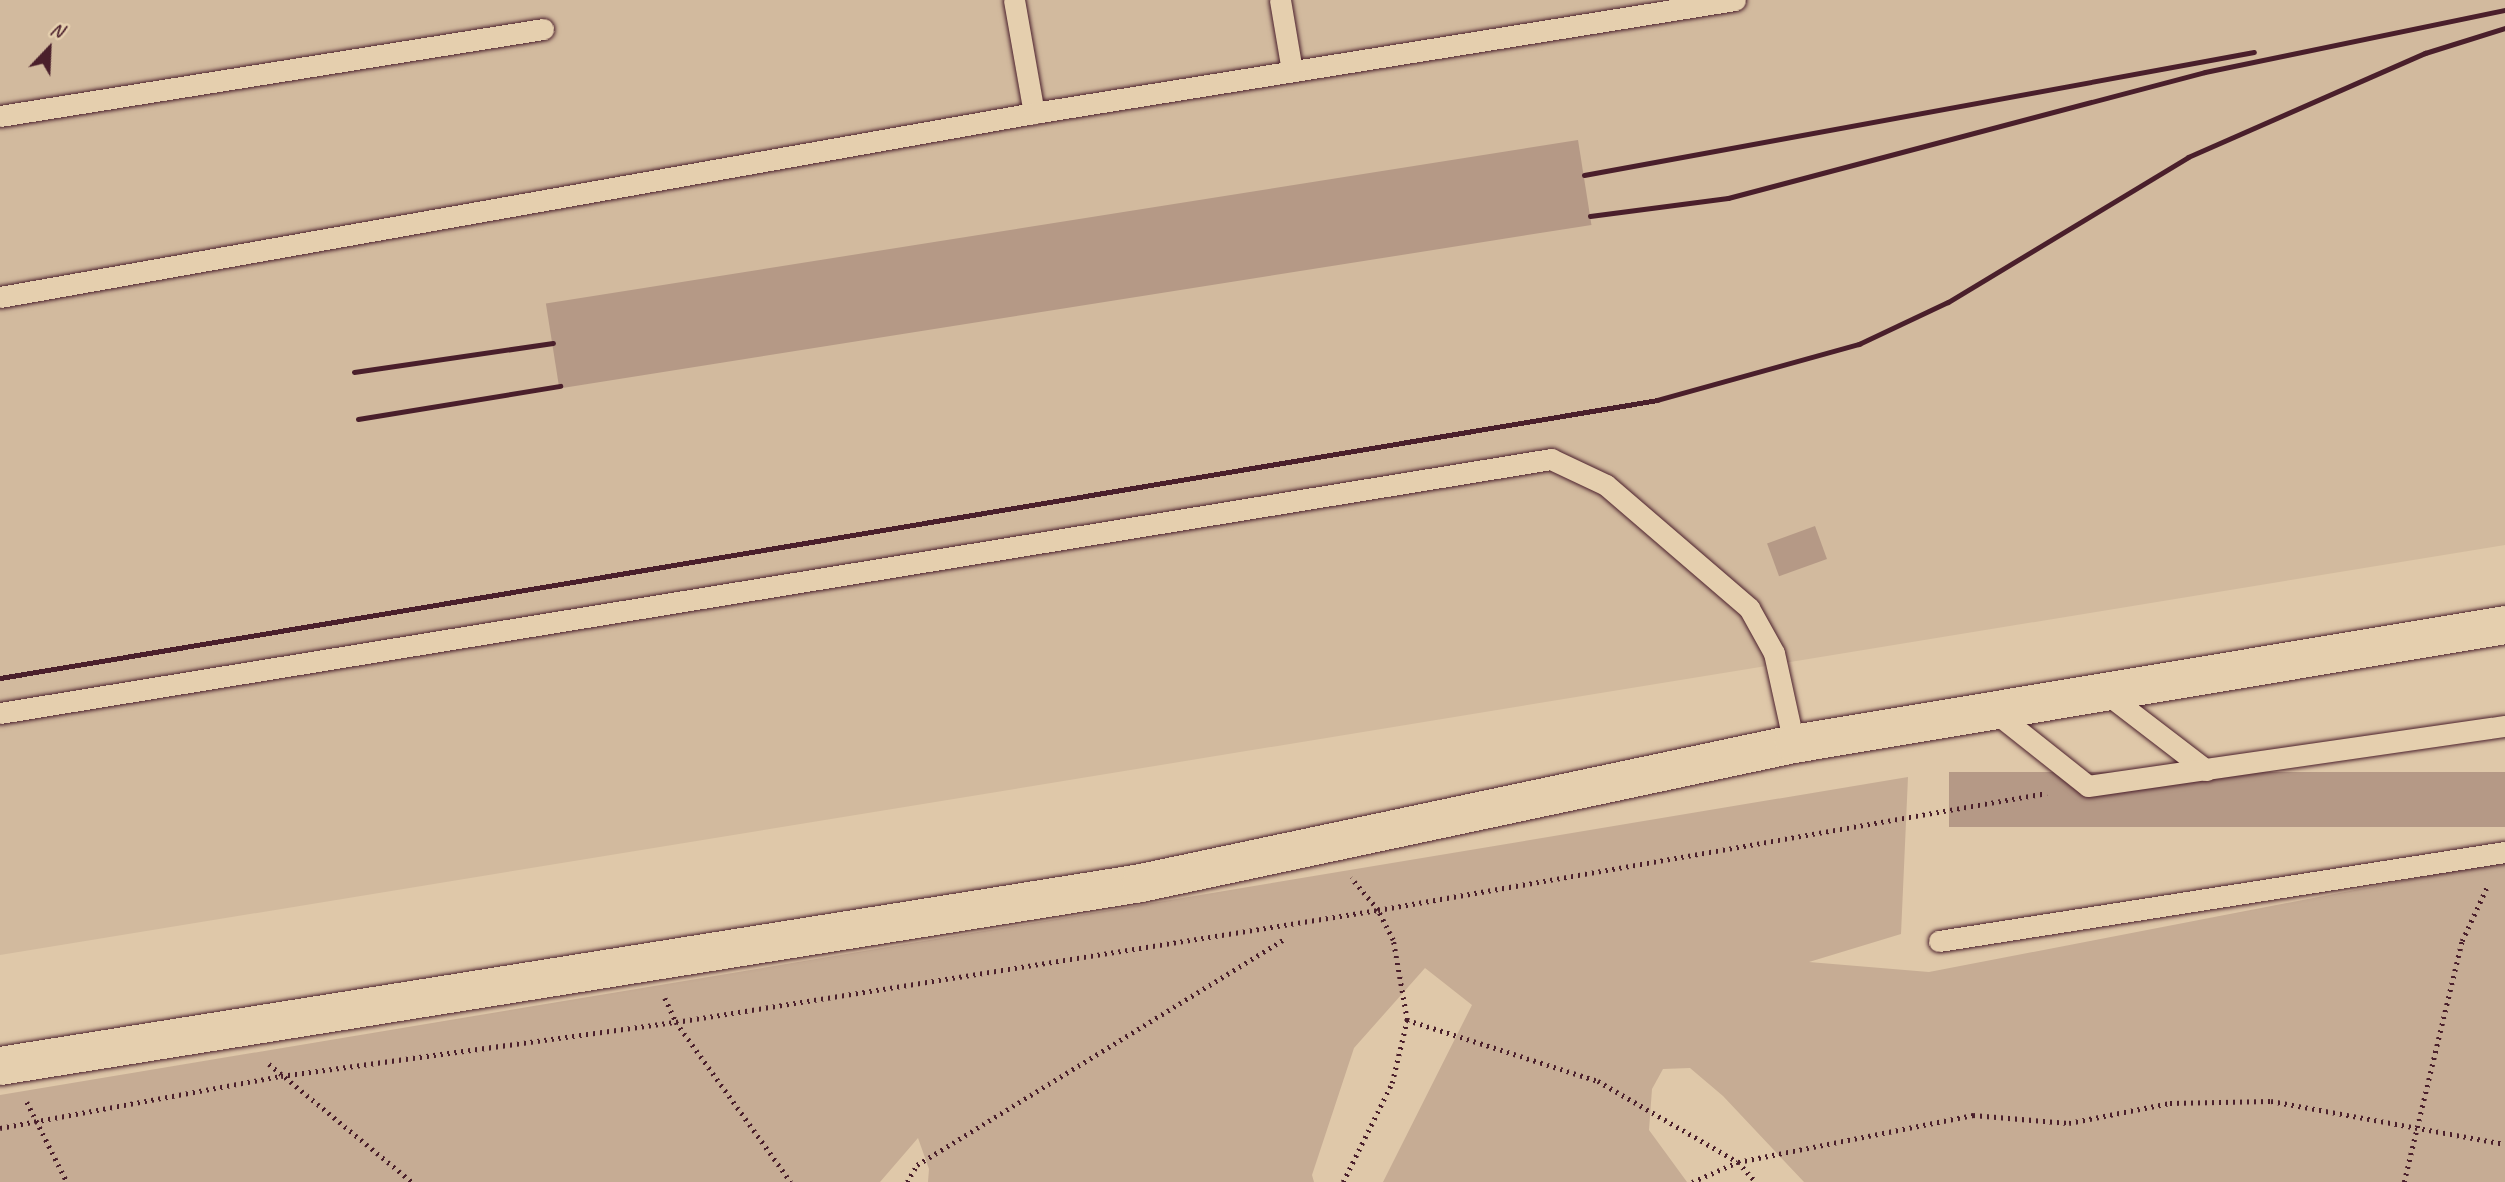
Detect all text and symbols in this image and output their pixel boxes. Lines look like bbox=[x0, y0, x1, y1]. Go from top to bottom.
north arrow bbox=[14, 14, 84, 84]
text: N bbox=[47, 16, 67, 43]

